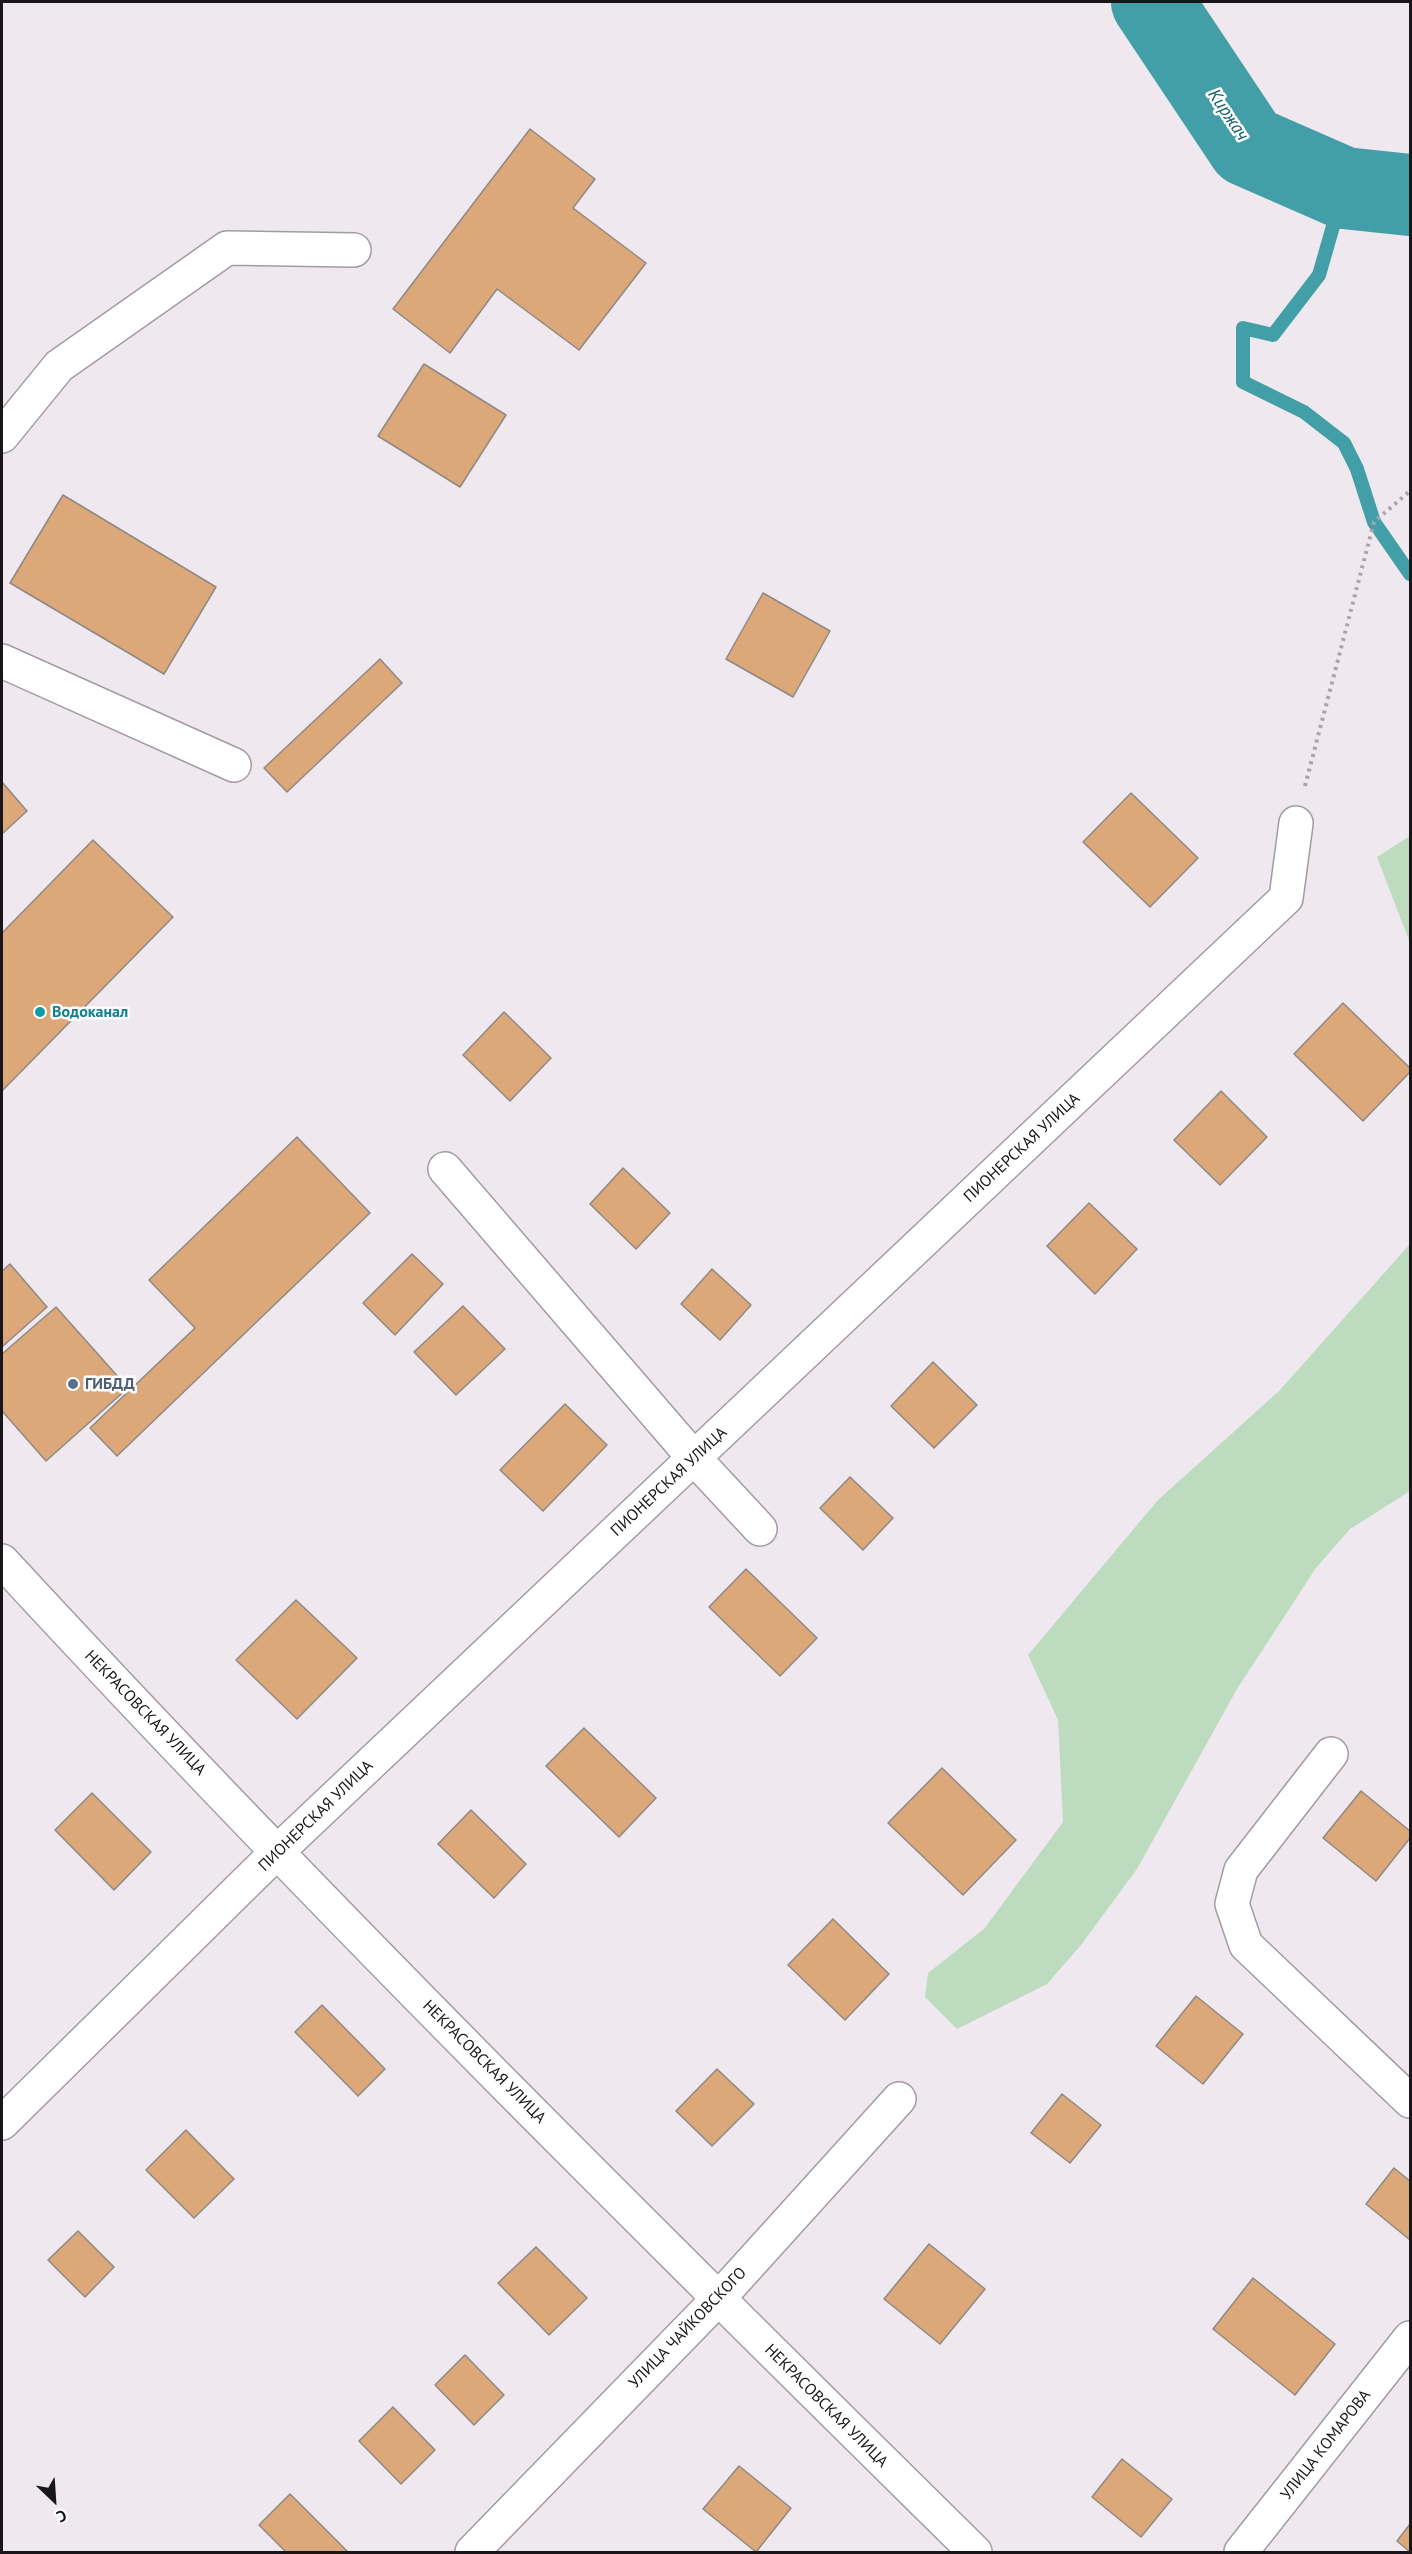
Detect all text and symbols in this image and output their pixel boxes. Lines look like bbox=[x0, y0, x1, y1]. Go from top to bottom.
water label: Киржач bbox=[1203, 85, 1253, 145]
place label: Водоканал bbox=[52, 1002, 128, 1022]
marker: Водоканал bbox=[33, 1005, 47, 1019]
street label: ПИОНЕРСКАЯ УЛИЦА bbox=[960, 1089, 1084, 1207]
place label: ГИБДД bbox=[85, 1374, 135, 1394]
marker: ГИБДД bbox=[66, 1377, 80, 1391]
street label: ПИОНЕРСКАЯ УЛИЦА bbox=[607, 1423, 731, 1541]
street label: НЕКРАСОВСКАЯ УЛИЦА bbox=[80, 1647, 210, 1779]
street label: ПИОНЕРСКАЯ УЛИЦА bbox=[255, 1756, 377, 1876]
street label: НЕКРАСОВСКАЯ УЛИЦА bbox=[418, 1996, 550, 2128]
street label: УЛИЦА ЧАЙКОВСКОГО bbox=[625, 2264, 751, 2392]
street label: НЕКРАСОВСКАЯ УЛИЦА bbox=[760, 2340, 892, 2472]
street label: УЛИЦА КОМАРОВА bbox=[1277, 2386, 1375, 2504]
north arrow bbox=[24, 2470, 84, 2530]
text: С bbox=[53, 2505, 70, 2527]

